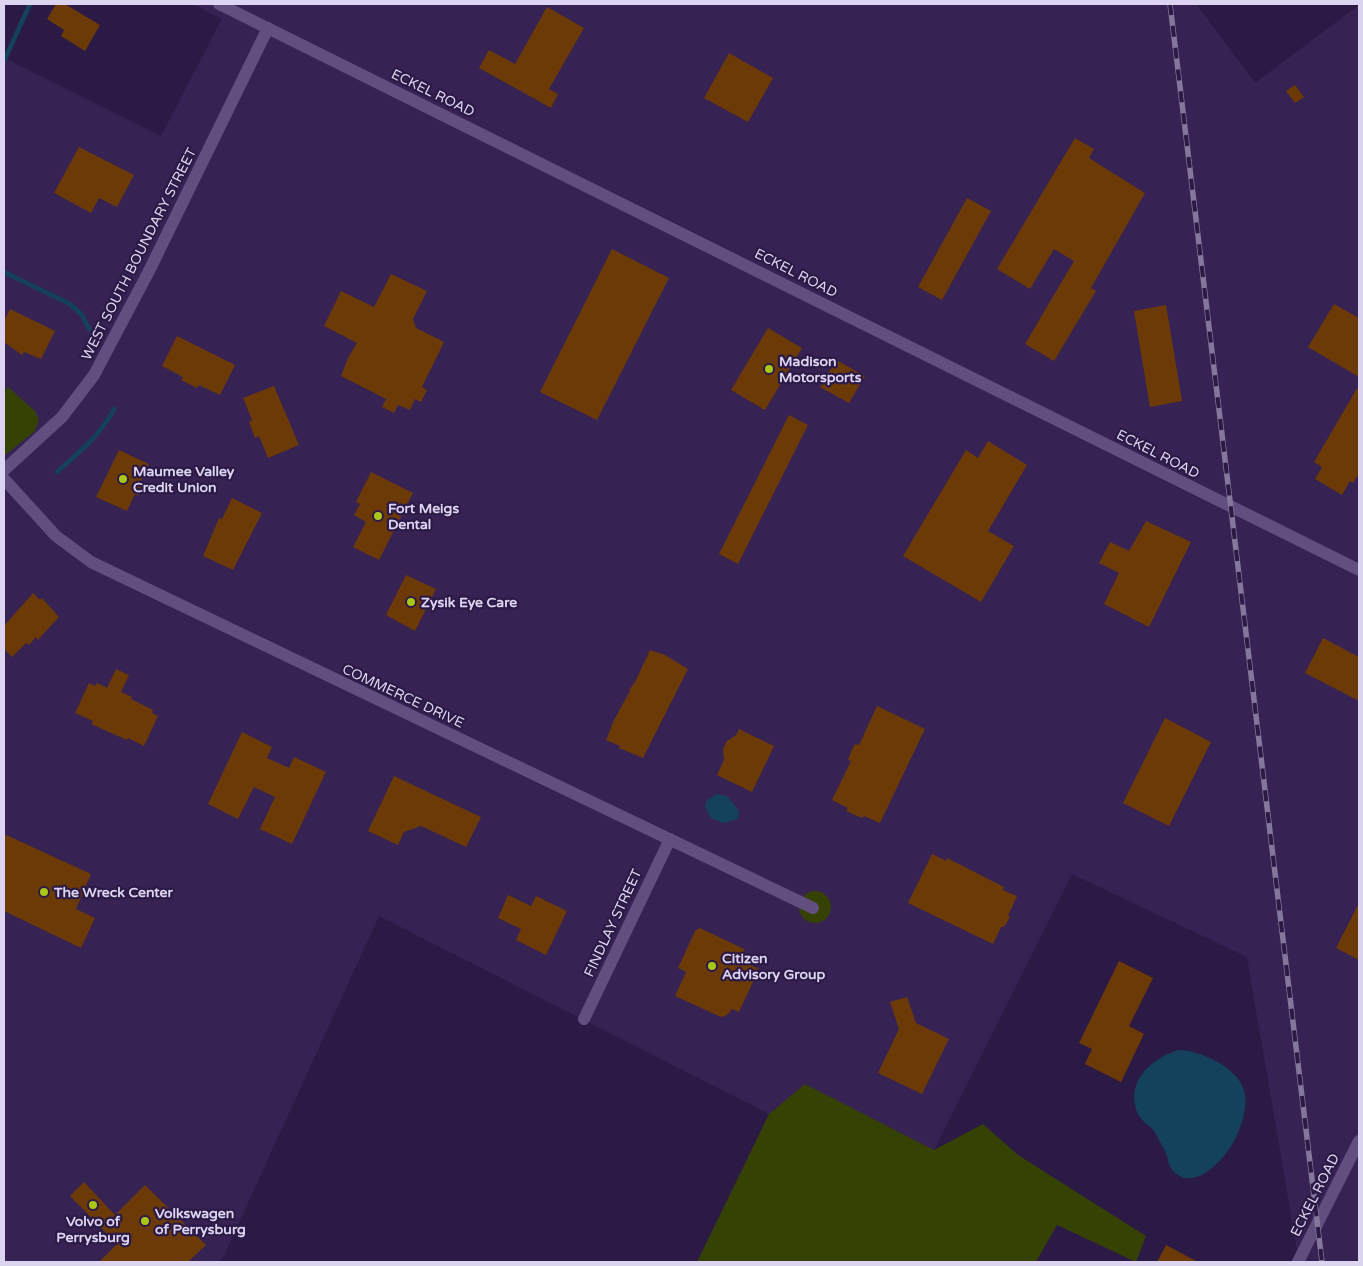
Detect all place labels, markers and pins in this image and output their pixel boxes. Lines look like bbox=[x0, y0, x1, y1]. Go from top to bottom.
place label: Madison Motorsports bbox=[779, 353, 862, 386]
marker: Madison Motorsports bbox=[763, 363, 775, 375]
place label: Maumee Valley Credit Union bbox=[133, 463, 235, 496]
marker: Maumee Valley Credit Union bbox=[117, 473, 129, 485]
place label: Fort Meigs Dental bbox=[388, 500, 459, 533]
marker: Fort Meigs Dental bbox=[372, 510, 384, 522]
place label: Zysik Eye Care bbox=[421, 594, 517, 611]
marker: Zysik Eye Care bbox=[405, 596, 417, 608]
place label: The Wreck Center bbox=[53, 884, 173, 901]
marker: The Wreck Center bbox=[38, 886, 50, 898]
place label: Citizen Advisory Group bbox=[722, 950, 826, 983]
marker: Citizen Advisory Group bbox=[706, 960, 718, 972]
marker: Volvo of Perrysburg bbox=[87, 1199, 99, 1211]
place label: Volkswagen of Perrysburg bbox=[155, 1205, 246, 1238]
place label: Volvo of Perrysburg bbox=[56, 1213, 130, 1246]
marker: Volkswagen of Perrysburg bbox=[139, 1215, 151, 1227]

